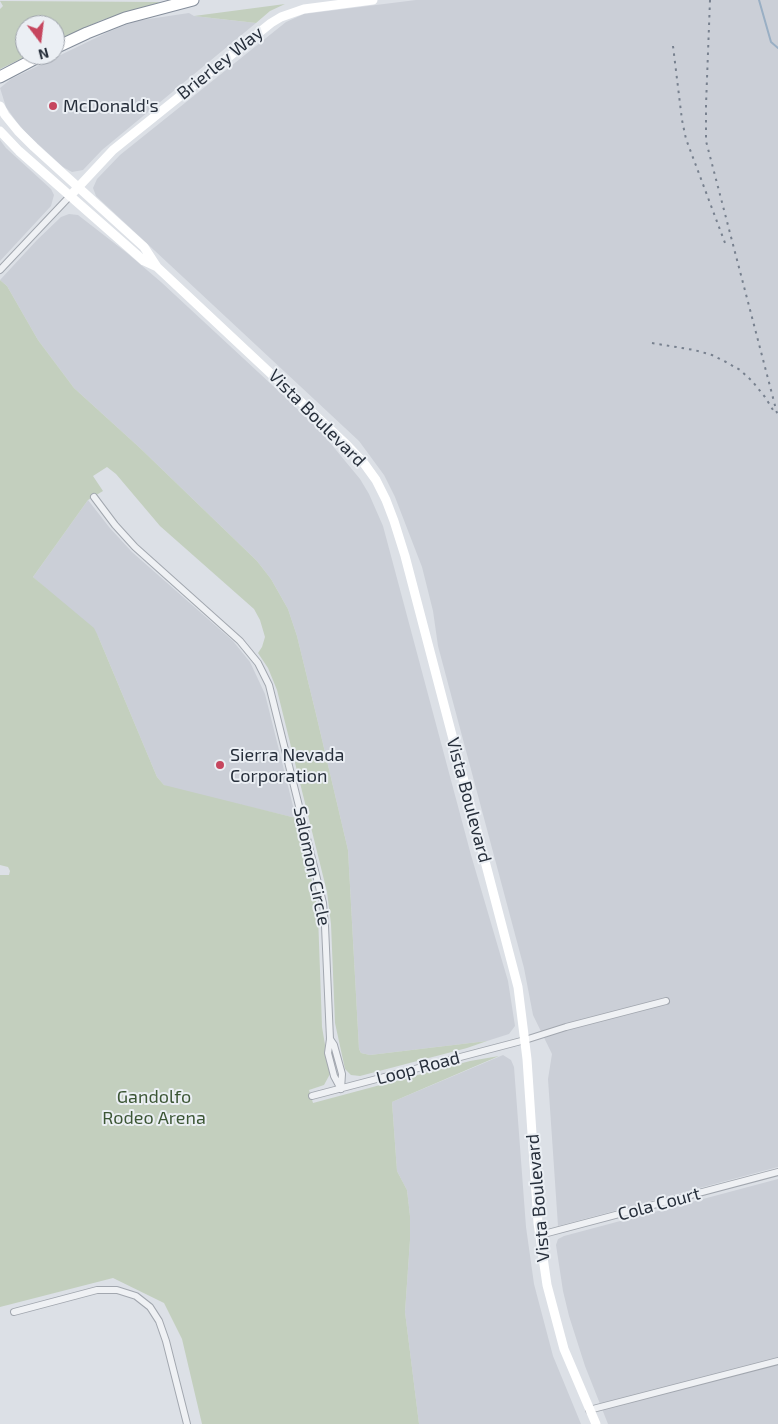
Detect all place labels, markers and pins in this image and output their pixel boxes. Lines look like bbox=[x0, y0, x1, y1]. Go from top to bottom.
place label: McDonald's bbox=[63, 95, 159, 117]
marker: McDonald's bbox=[47, 100, 59, 112]
place label: Sierra Nevada Corporation bbox=[230, 744, 344, 786]
marker: Sierra Nevada Corporation bbox=[214, 759, 226, 771]

